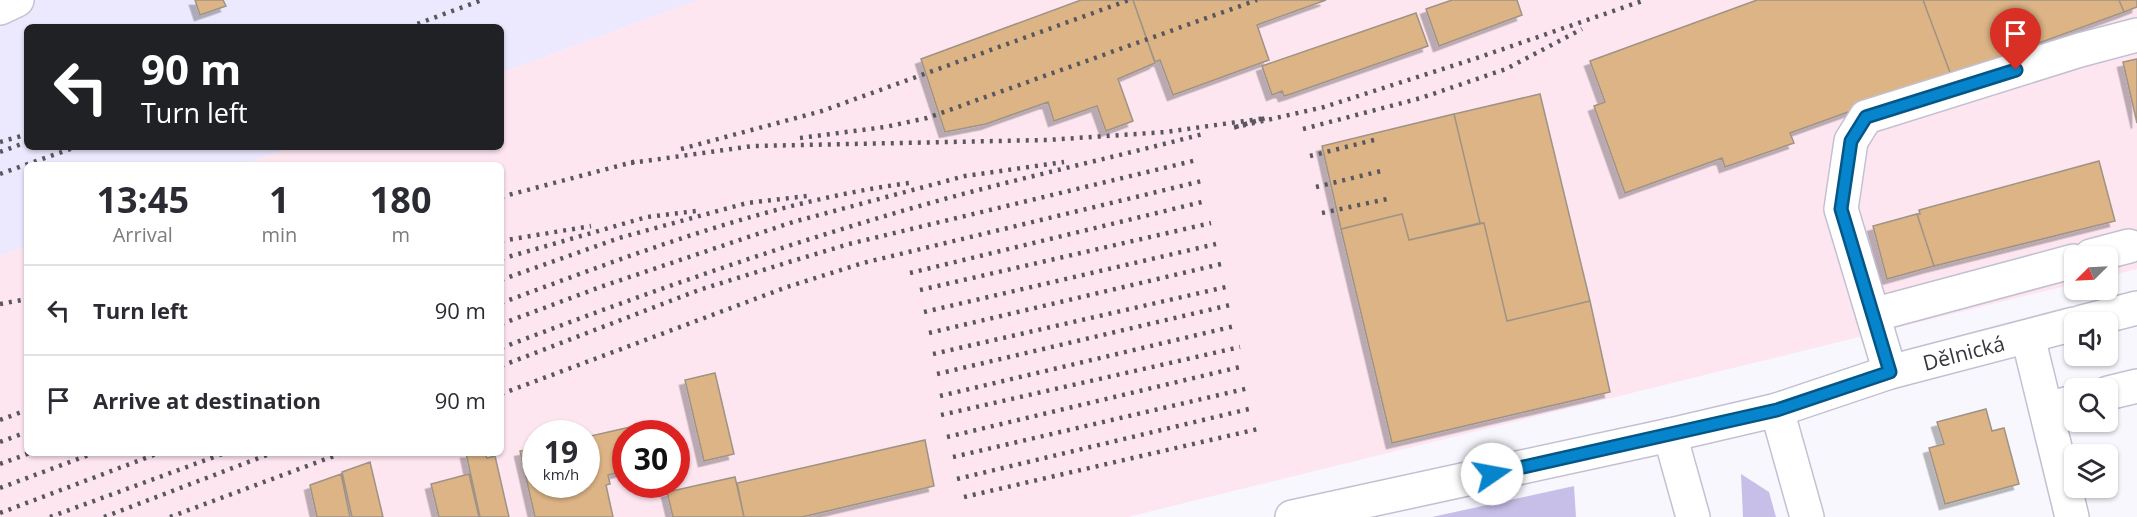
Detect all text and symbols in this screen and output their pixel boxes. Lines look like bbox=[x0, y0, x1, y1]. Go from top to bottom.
pin bbox=[1990, 8, 2041, 70]
icon: arrive bbox=[1999, 17, 2032, 50]
text: 90 m bbox=[141, 40, 241, 97]
icon: left bbox=[42, 48, 120, 126]
text: Turn left bbox=[141, 94, 248, 131]
text: 13:45 bbox=[96, 175, 189, 224]
text: 1 bbox=[269, 175, 290, 224]
text: 180 bbox=[370, 175, 432, 224]
text: Arrival bbox=[113, 221, 173, 248]
text: min bbox=[261, 221, 297, 248]
text: m bbox=[391, 221, 410, 248]
north arrow bbox=[2064, 246, 2118, 300]
map controls bbox=[2064, 246, 2118, 498]
icon: left bbox=[42, 294, 75, 327]
text: Turn left bbox=[93, 295, 188, 325]
text: 90 m bbox=[435, 295, 486, 325]
button: sound bbox=[2064, 312, 2118, 366]
street label: Dělnická bbox=[1920, 329, 2007, 377]
button: search bbox=[2064, 378, 2118, 432]
icon: arrive bbox=[42, 384, 75, 417]
text: Arrive at destination bbox=[93, 385, 321, 415]
text: 90 m bbox=[435, 385, 486, 415]
speed limit sign: 30 bbox=[612, 420, 690, 498]
text: 19 bbox=[544, 431, 578, 472]
position arrow bbox=[1460, 442, 1524, 506]
button: layers bbox=[2064, 444, 2118, 498]
text: km/h bbox=[543, 464, 579, 484]

